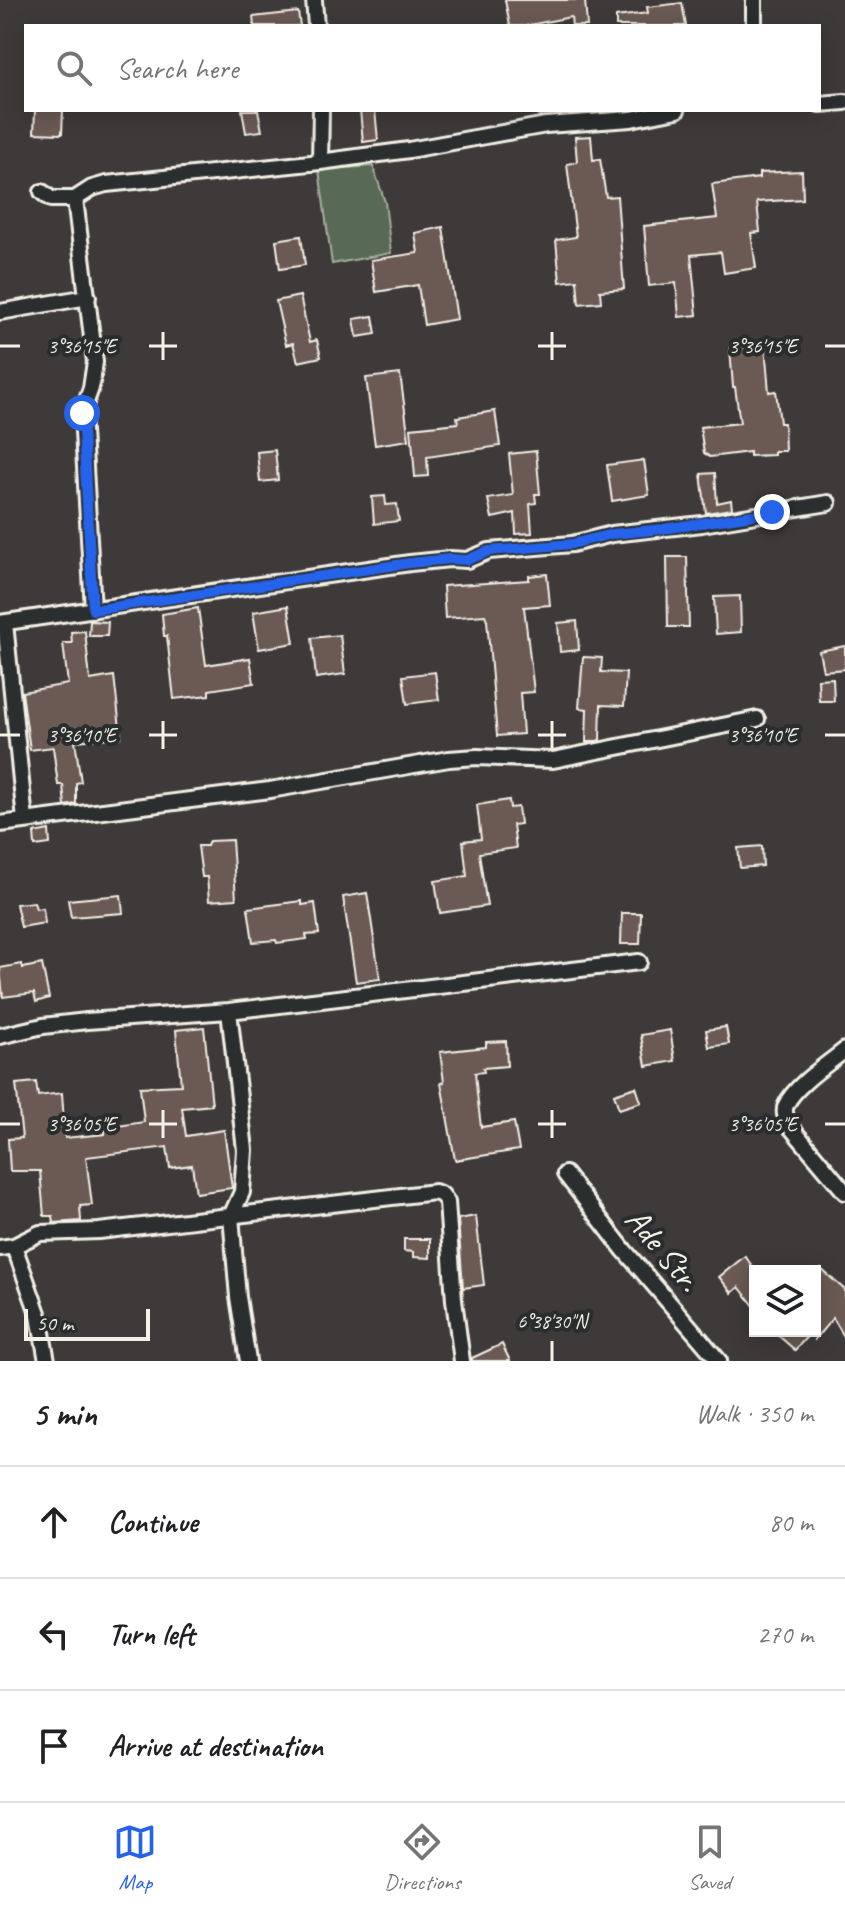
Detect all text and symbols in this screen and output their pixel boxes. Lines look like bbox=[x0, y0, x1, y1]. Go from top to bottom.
search box bbox=[24, 24, 821, 112]
icon: search bbox=[52, 46, 96, 90]
text: Search here bbox=[116, 49, 238, 87]
text: 3°36'15"E bbox=[48, 334, 119, 359]
text: 3°36'15"E bbox=[729, 334, 800, 359]
route start bbox=[64, 395, 100, 431]
route end bbox=[754, 494, 790, 530]
text: 3°36'10"E bbox=[48, 723, 119, 748]
text: 3°36'10"E bbox=[729, 723, 800, 748]
text: 3°36'05"E bbox=[48, 1112, 119, 1137]
text: 3°36'05"E bbox=[729, 1112, 800, 1137]
street label: Ade Str. bbox=[616, 1199, 711, 1300]
map controls bbox=[749, 1265, 821, 1337]
button: layers bbox=[749, 1265, 821, 1337]
scale bar bbox=[24, 1305, 150, 1341]
text: 50 m bbox=[36, 1309, 73, 1337]
text: 6°38'30"N bbox=[517, 1309, 590, 1334]
text: 5 min bbox=[32, 1392, 97, 1435]
text: Walk · 350 m bbox=[696, 1397, 813, 1430]
icon: ahead bbox=[32, 1500, 76, 1544]
text: Continue bbox=[108, 1503, 198, 1541]
text: 80 m bbox=[769, 1506, 813, 1539]
icon: left bbox=[32, 1612, 76, 1656]
text: Turn left bbox=[108, 1615, 195, 1653]
text: 270 m bbox=[757, 1618, 813, 1651]
icon: arrive bbox=[32, 1724, 76, 1768]
text: Arrive at destination bbox=[108, 1727, 323, 1765]
tab: Map bbox=[113, 1820, 157, 1896]
tab: Directions bbox=[384, 1820, 461, 1896]
tab: Saved bbox=[688, 1820, 732, 1896]

